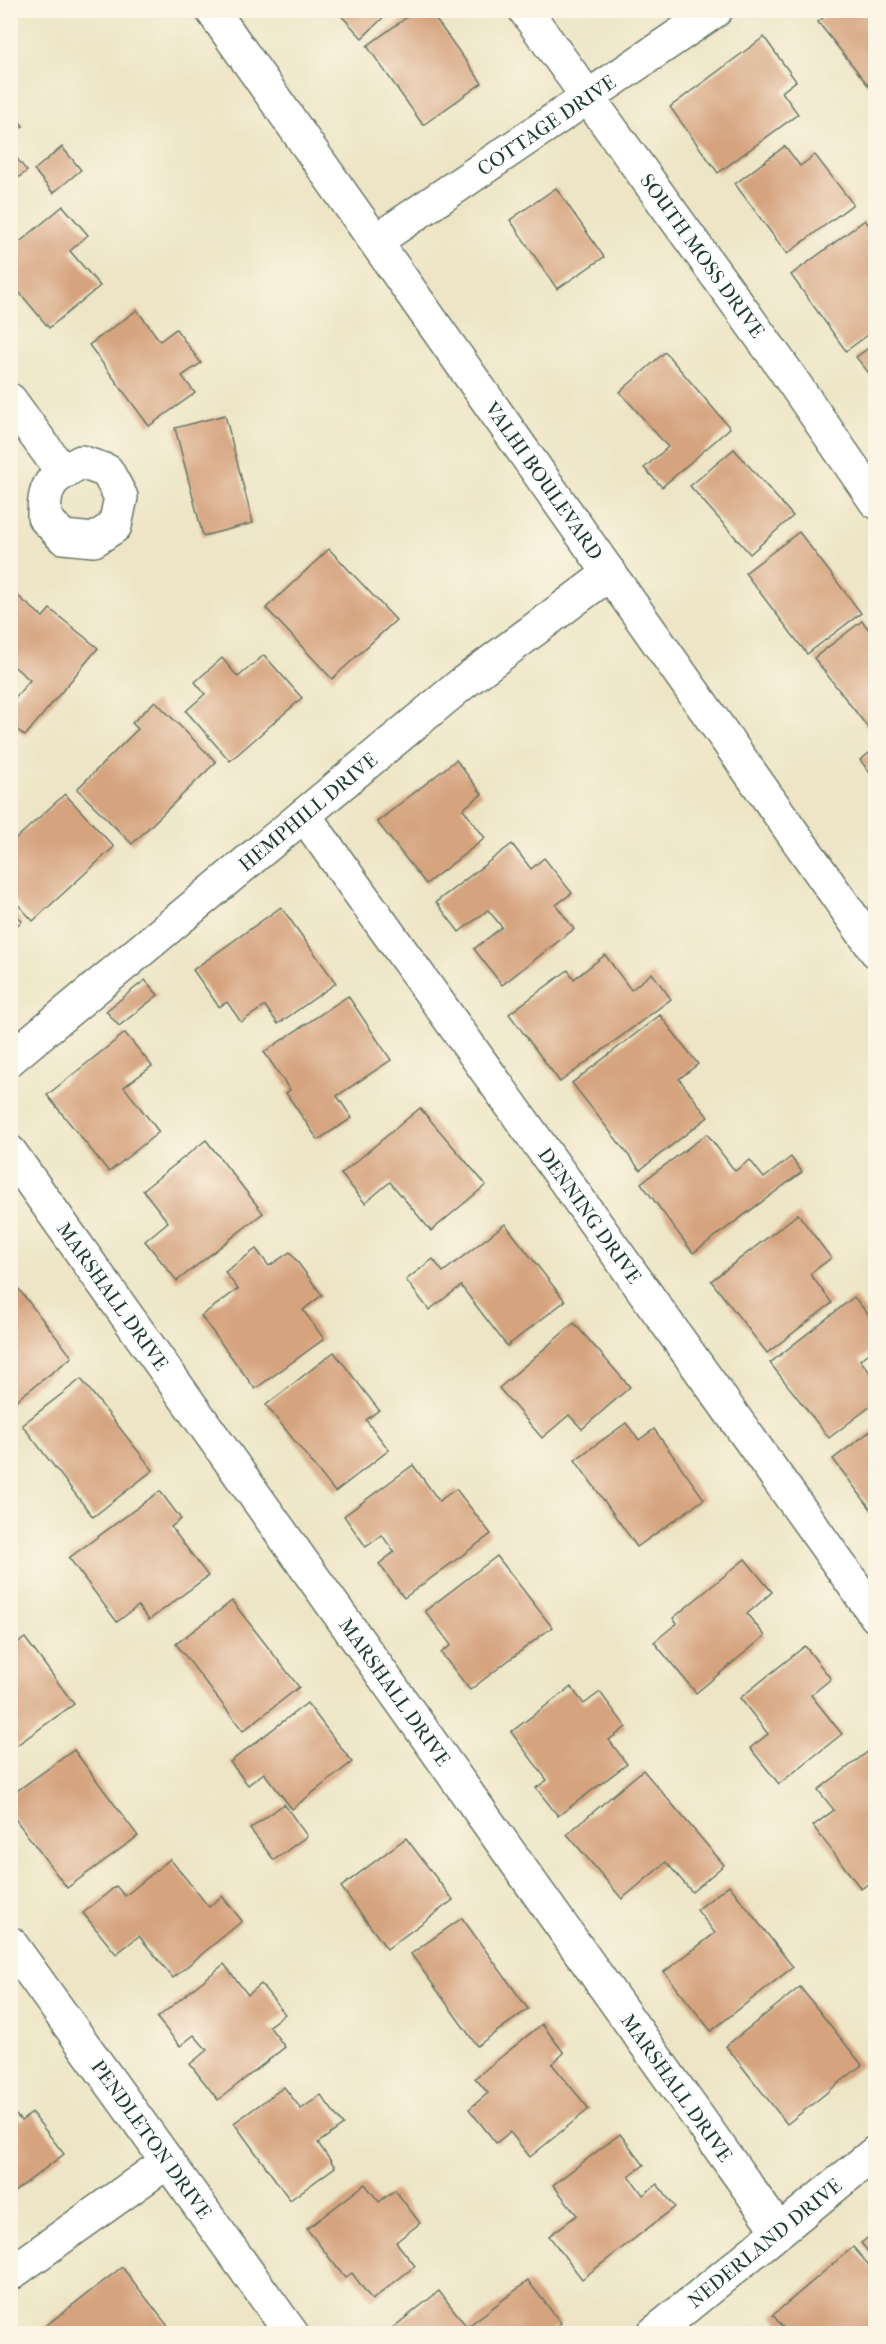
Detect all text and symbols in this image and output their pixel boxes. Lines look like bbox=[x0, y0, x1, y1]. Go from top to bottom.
street label: COTTAGE DRIVE bbox=[473, 70, 620, 180]
street label: SOUTH MOSS DRIVE bbox=[636, 169, 769, 342]
street label: VALHI BOULEVARD bbox=[480, 396, 608, 564]
street label: HEMPHILL DRIVE bbox=[234, 748, 382, 876]
street label: DENNING DRIVE bbox=[534, 1143, 646, 1288]
street label: MARSHALL DRIVE bbox=[52, 1218, 173, 1374]
street label: MARSHALL DRIVE bbox=[334, 1614, 455, 1770]
street label: MARSHALL DRIVE bbox=[616, 2009, 737, 2166]
street label: PENDLETON DRIVE bbox=[87, 2056, 216, 2223]
street label: NEDERLAND DRIVE bbox=[683, 2173, 846, 2313]

